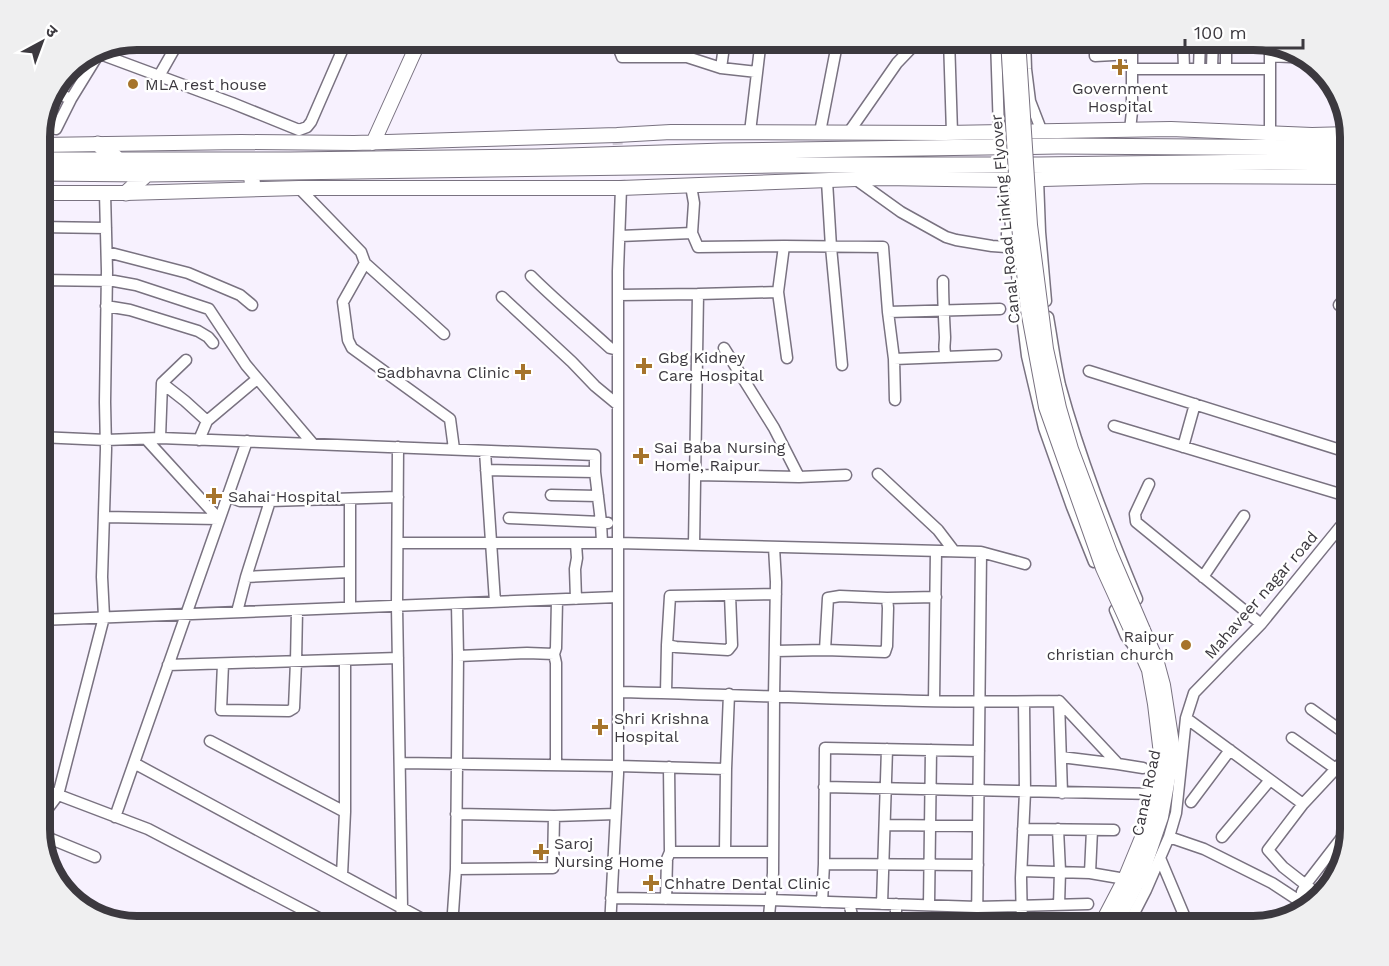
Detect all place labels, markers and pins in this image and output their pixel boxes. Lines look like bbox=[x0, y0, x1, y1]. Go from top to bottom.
marker: Government Hospital bbox=[1111, 58, 1129, 76]
place label: MLA rest house bbox=[145, 75, 267, 94]
marker: MLA rest house bbox=[126, 77, 140, 91]
place label: Government Hospital bbox=[1072, 79, 1168, 116]
place label: Gbg Kidney Care Hospital bbox=[658, 348, 764, 385]
marker: Gbg Kidney Care Hospital bbox=[635, 357, 653, 375]
place label: Sadbhavna Clinic bbox=[376, 363, 510, 382]
marker: Sadbhavna Clinic bbox=[514, 363, 532, 381]
place label: Sai Baba Nursing Home, Raipur bbox=[654, 438, 786, 475]
marker: Sai Baba Nursing Home, Raipur bbox=[632, 447, 650, 465]
marker: Sahai Hospital bbox=[205, 487, 223, 505]
place label: Sahai Hospital bbox=[228, 487, 341, 506]
place label: Raipur christian church bbox=[1047, 627, 1174, 664]
marker: Raipur christian church bbox=[1179, 638, 1193, 652]
place label: Shri Krishna Hospital bbox=[614, 709, 709, 746]
marker: Shri Krishna Hospital bbox=[591, 718, 609, 736]
place label: Saroj Nursing Home bbox=[554, 834, 664, 871]
marker: Saroj Nursing Home bbox=[532, 843, 550, 861]
marker: Chhatre Dental Clinic bbox=[642, 874, 660, 892]
place label: Chhatre Dental Clinic bbox=[664, 874, 831, 893]

